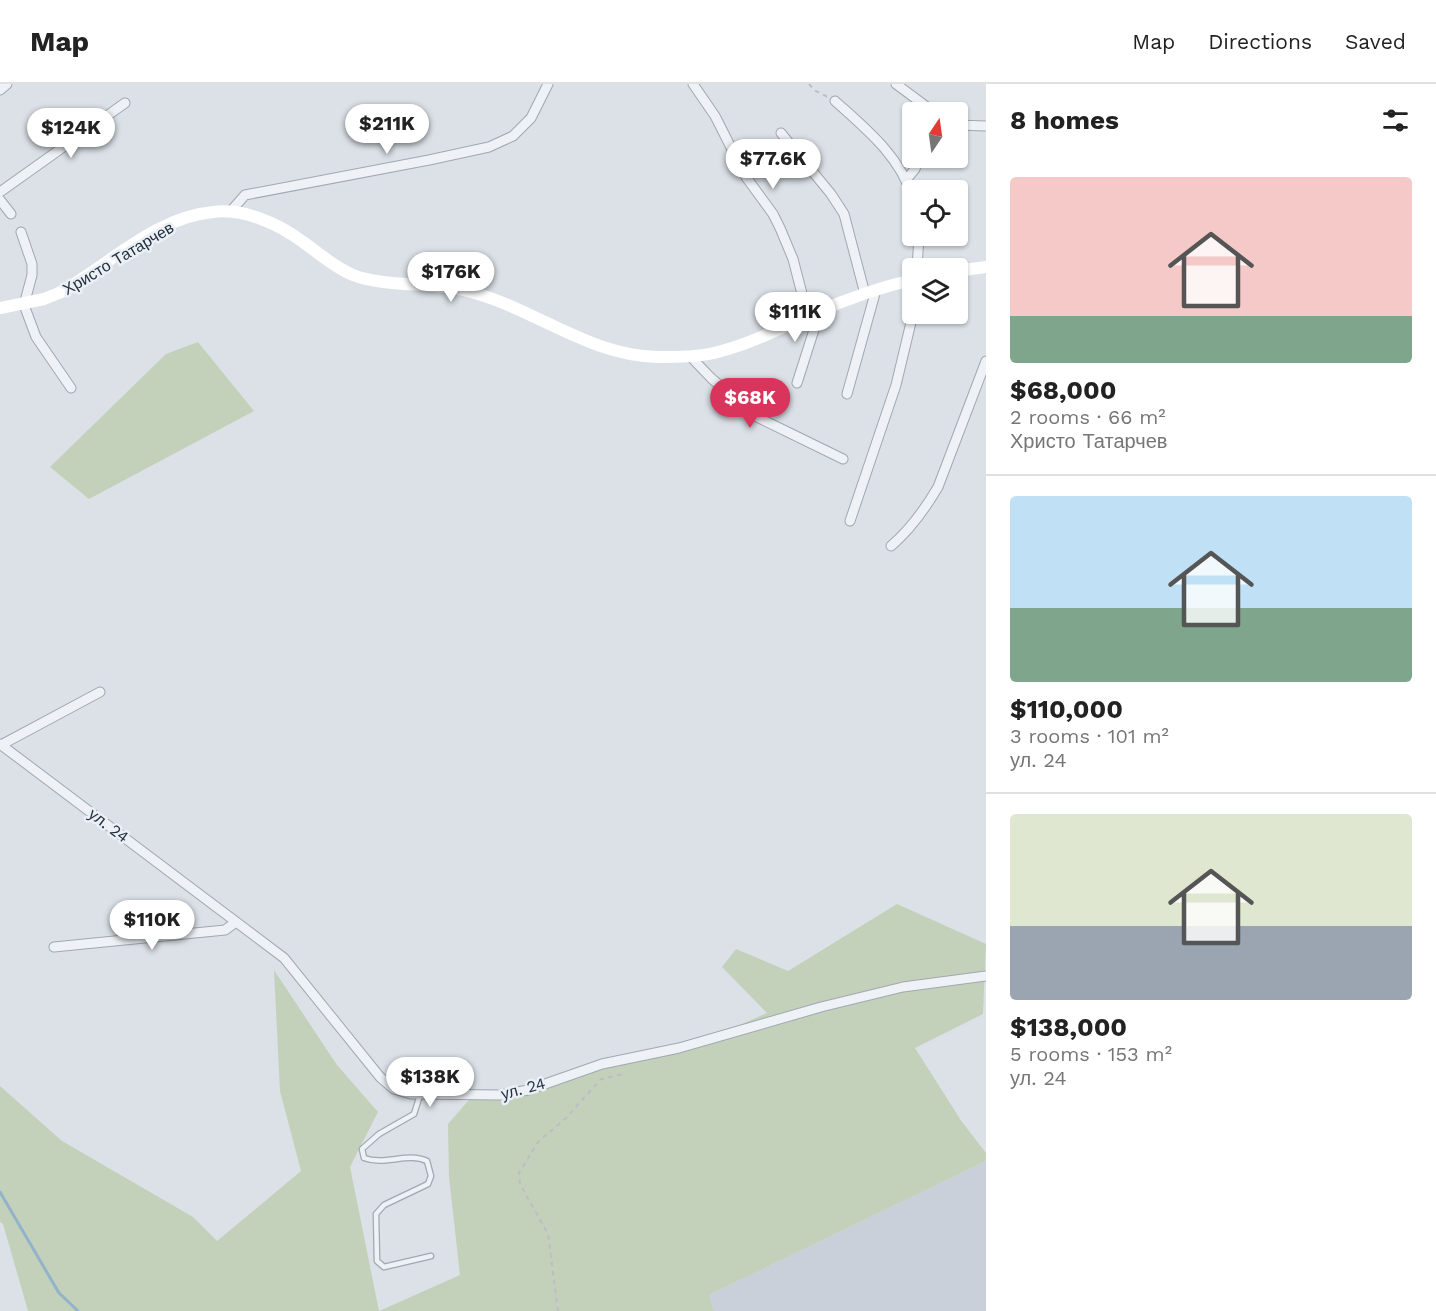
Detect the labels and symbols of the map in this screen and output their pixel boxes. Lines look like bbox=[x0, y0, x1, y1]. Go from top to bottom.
north arrow bbox=[902, 102, 968, 168]
pin: $211K bbox=[345, 104, 429, 155]
pin: $124K bbox=[29, 108, 113, 159]
pin: $77.6K bbox=[724, 139, 822, 190]
street label: Христо Татарчев bbox=[59, 218, 177, 299]
pin: $176K bbox=[409, 252, 493, 303]
pin: $111K bbox=[753, 292, 837, 343]
pin: $68K bbox=[714, 378, 786, 429]
street label: ул. 24 bbox=[85, 804, 133, 847]
pin: $110K bbox=[110, 900, 194, 951]
pin: $138K bbox=[388, 1057, 472, 1108]
street label: ул. 24 bbox=[499, 1073, 548, 1104]

